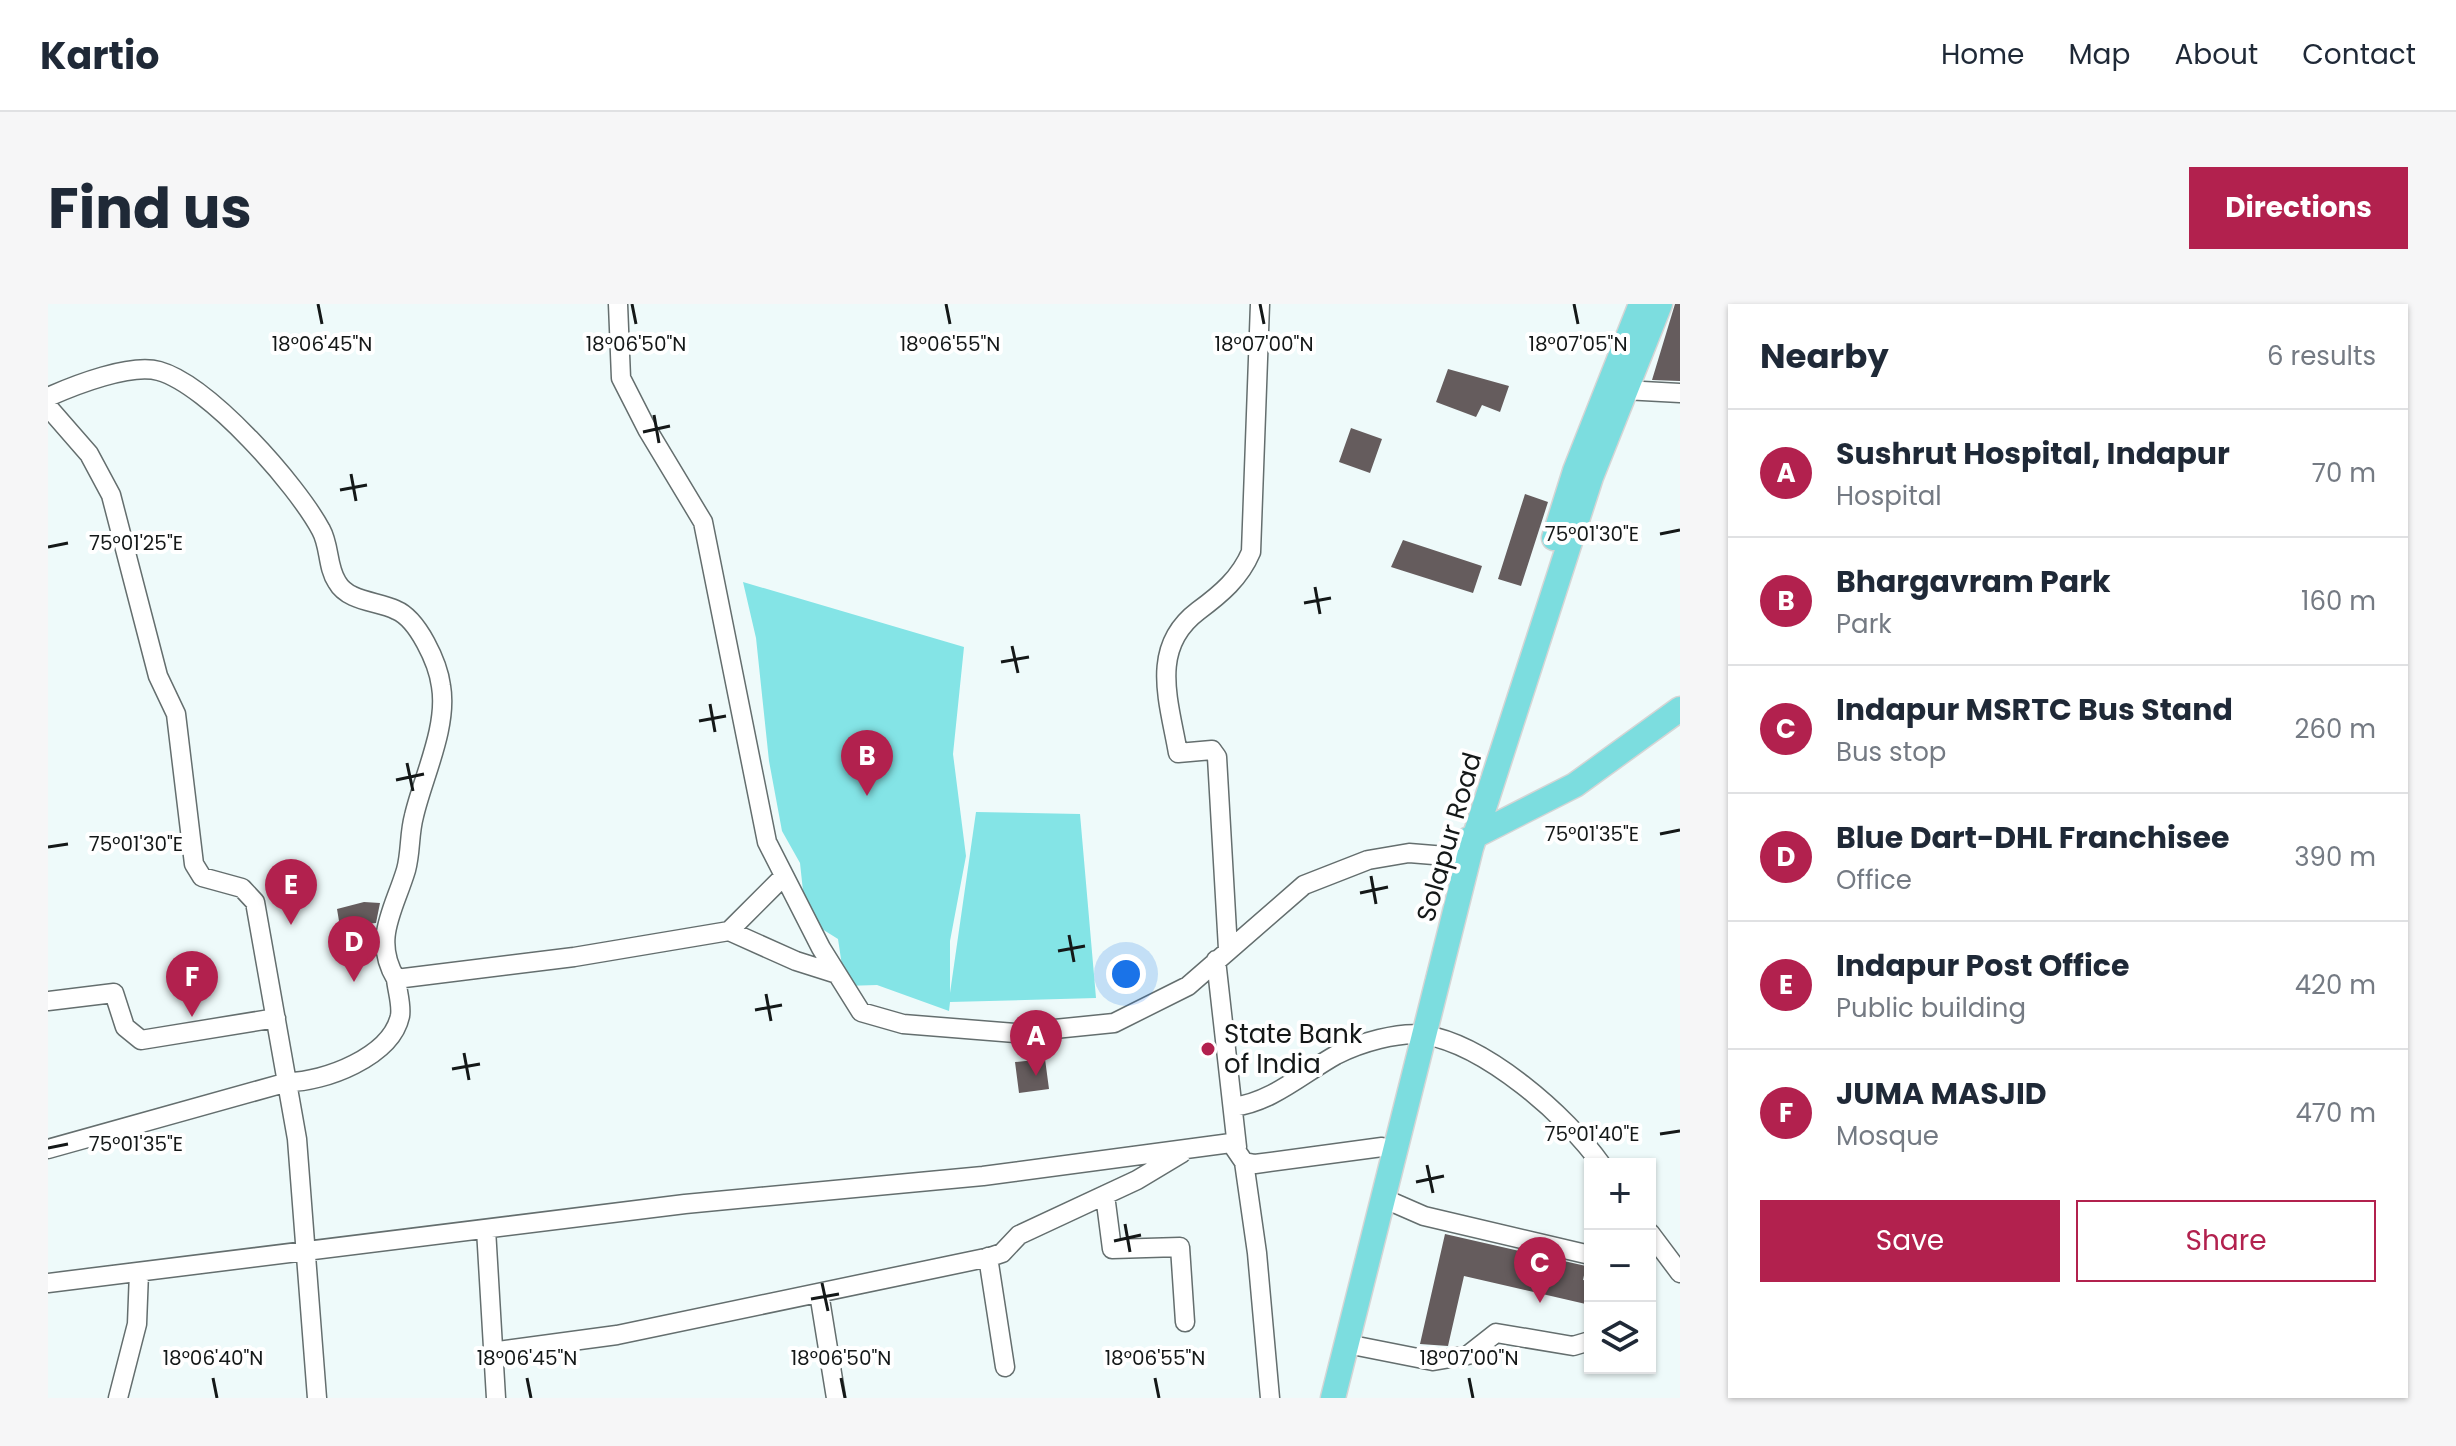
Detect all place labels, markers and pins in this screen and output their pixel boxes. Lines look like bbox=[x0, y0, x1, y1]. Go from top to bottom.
pin: B bbox=[841, 730, 893, 796]
pin: E bbox=[265, 859, 317, 925]
pin: D bbox=[328, 916, 380, 982]
pin: F bbox=[166, 951, 218, 1017]
pin: A bbox=[1010, 1010, 1062, 1076]
place label: State Bank of India bbox=[1224, 1016, 1363, 1082]
marker: State Bank of India bbox=[1199, 1040, 1217, 1058]
pin: C bbox=[1514, 1237, 1566, 1303]

